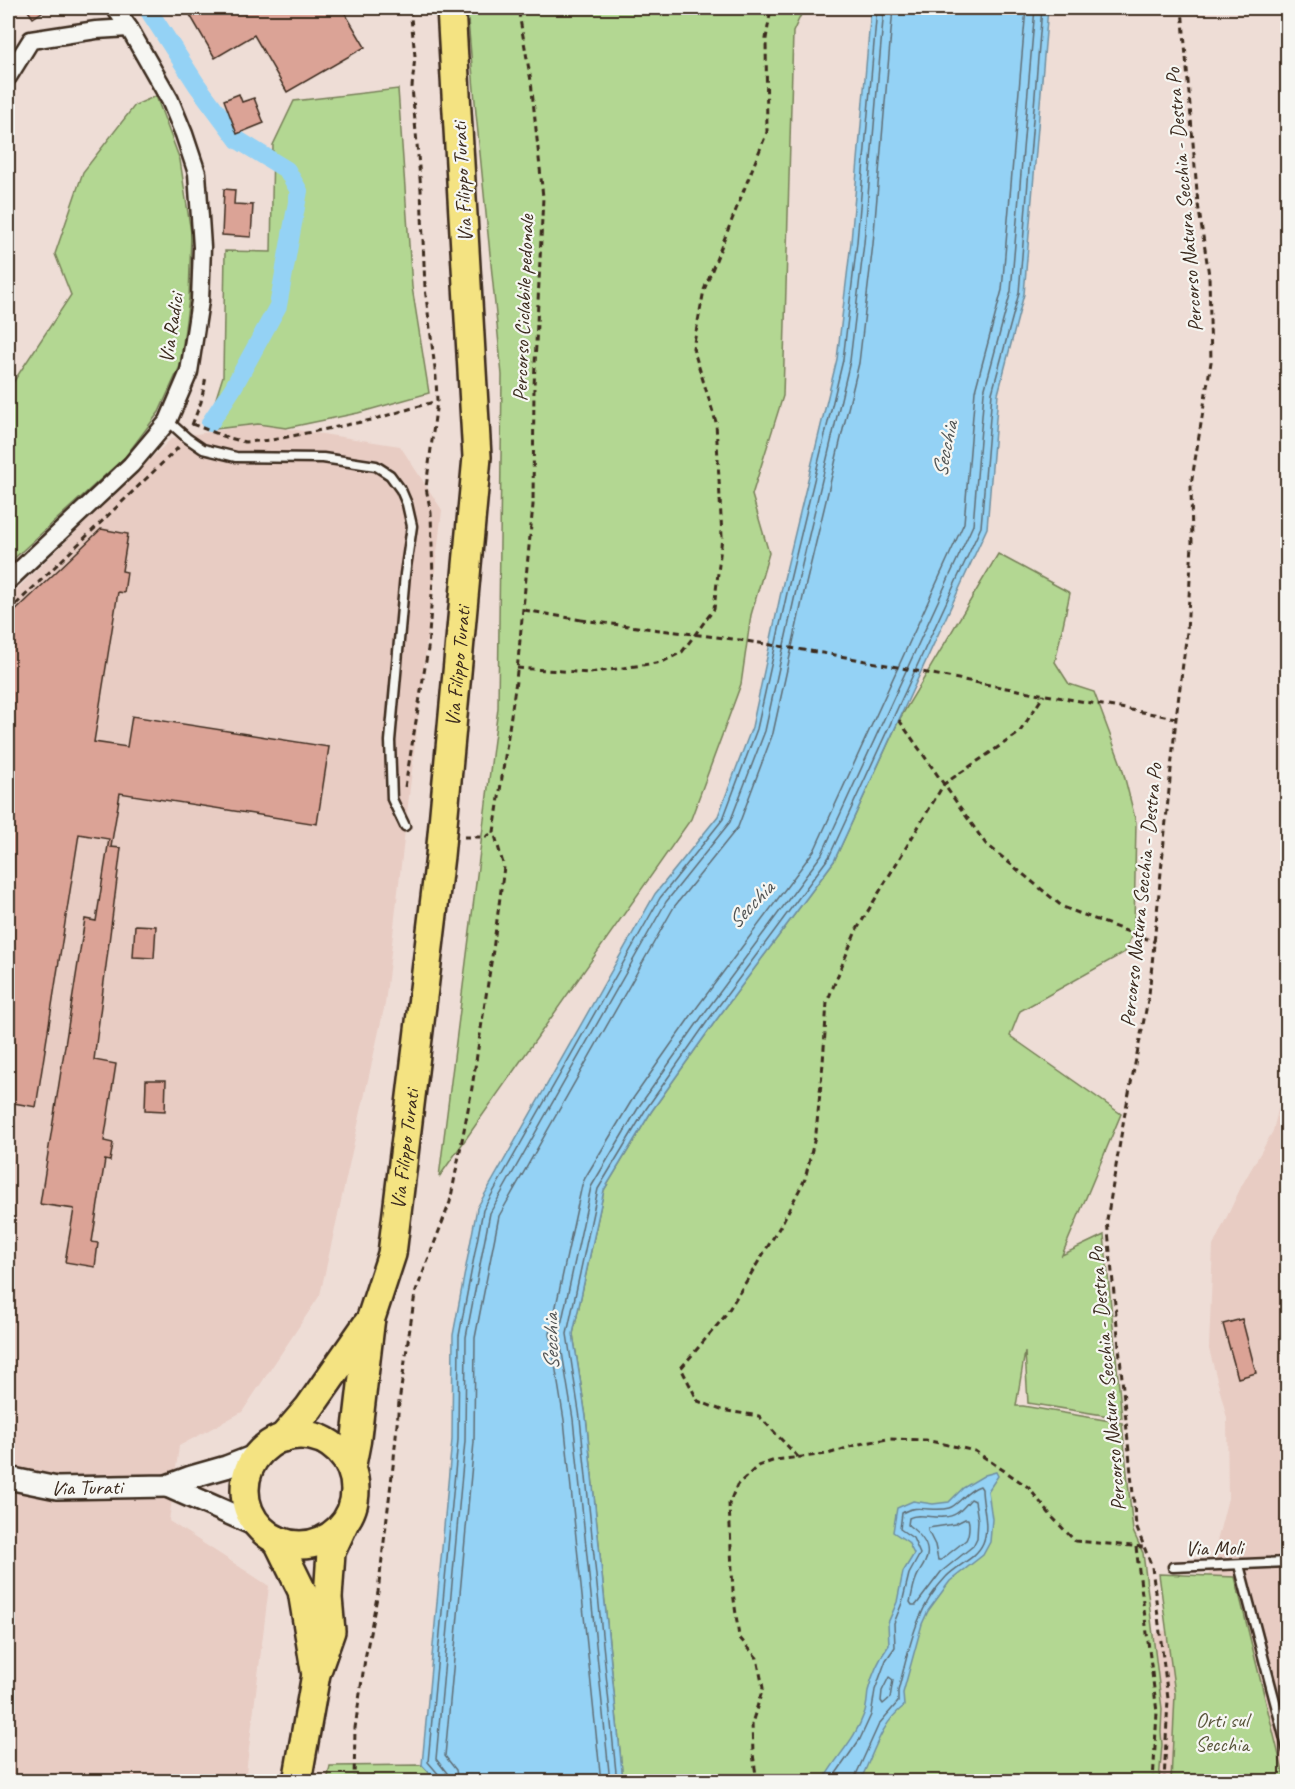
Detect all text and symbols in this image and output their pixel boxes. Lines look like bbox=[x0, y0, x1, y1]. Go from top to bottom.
street label: Percorso Natura Secchia - Destra Po bbox=[1159, 65, 1208, 333]
street label: Via Filippo Turati bbox=[446, 118, 478, 243]
street label: Percorso Ciclabile pedonale bbox=[507, 213, 539, 402]
street label: Via Radici bbox=[153, 288, 190, 365]
water label: Secchia bbox=[925, 416, 965, 480]
street label: Via Filippo Turati bbox=[439, 602, 476, 728]
street label: Percorso Natura Secchia - Destra Po bbox=[1114, 760, 1168, 1028]
water label: Secchia bbox=[721, 873, 782, 935]
street label: Via Filippo Turati bbox=[384, 1085, 425, 1211]
street label: Percorso Natura Secchia - Destra Po bbox=[1082, 1244, 1131, 1512]
water label: Secchia bbox=[536, 1311, 565, 1370]
street label: Via Turati bbox=[49, 1474, 126, 1502]
street label: Via Moli bbox=[1185, 1534, 1246, 1562]
park label: Orti sul Secchia bbox=[1195, 1707, 1252, 1757]

